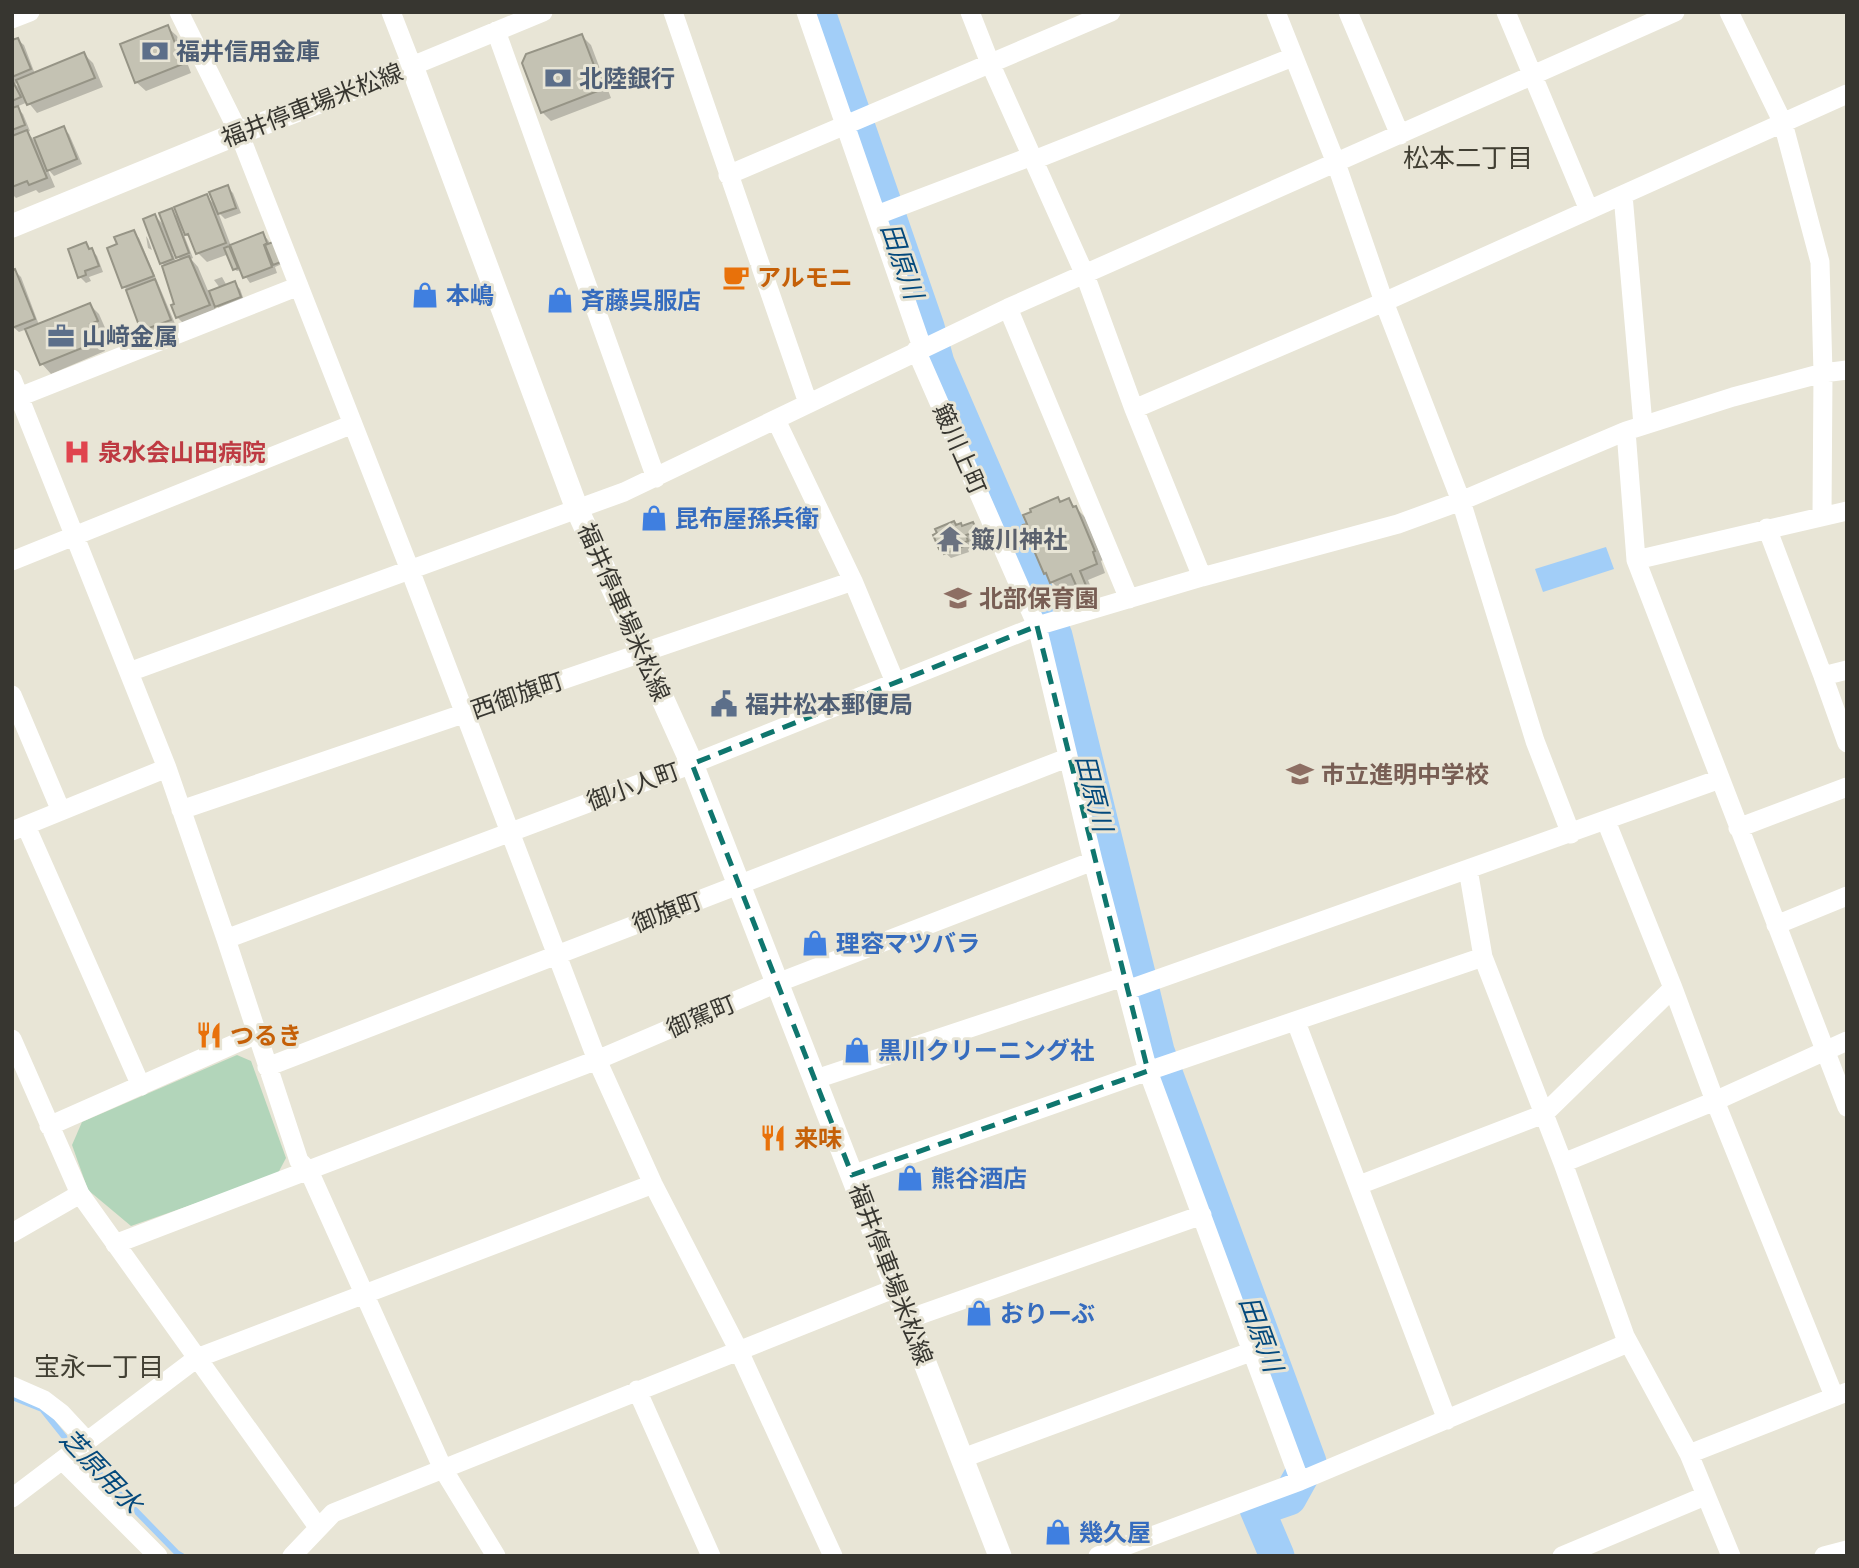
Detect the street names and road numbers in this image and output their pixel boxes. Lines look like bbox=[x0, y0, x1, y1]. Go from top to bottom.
street label: 福井停車場米松線 bbox=[217, 57, 407, 153]
street label: 簸川上町 bbox=[927, 399, 993, 499]
street label: 福井停車場米松線 bbox=[572, 518, 676, 706]
street label: 西御旗町 bbox=[467, 666, 567, 724]
street label: 御小人町 bbox=[583, 756, 683, 816]
street label: 御旗町 bbox=[628, 886, 706, 938]
street label: 御駕町 bbox=[662, 989, 740, 1043]
street label: 福井停車場米松線 bbox=[843, 1179, 939, 1369]

